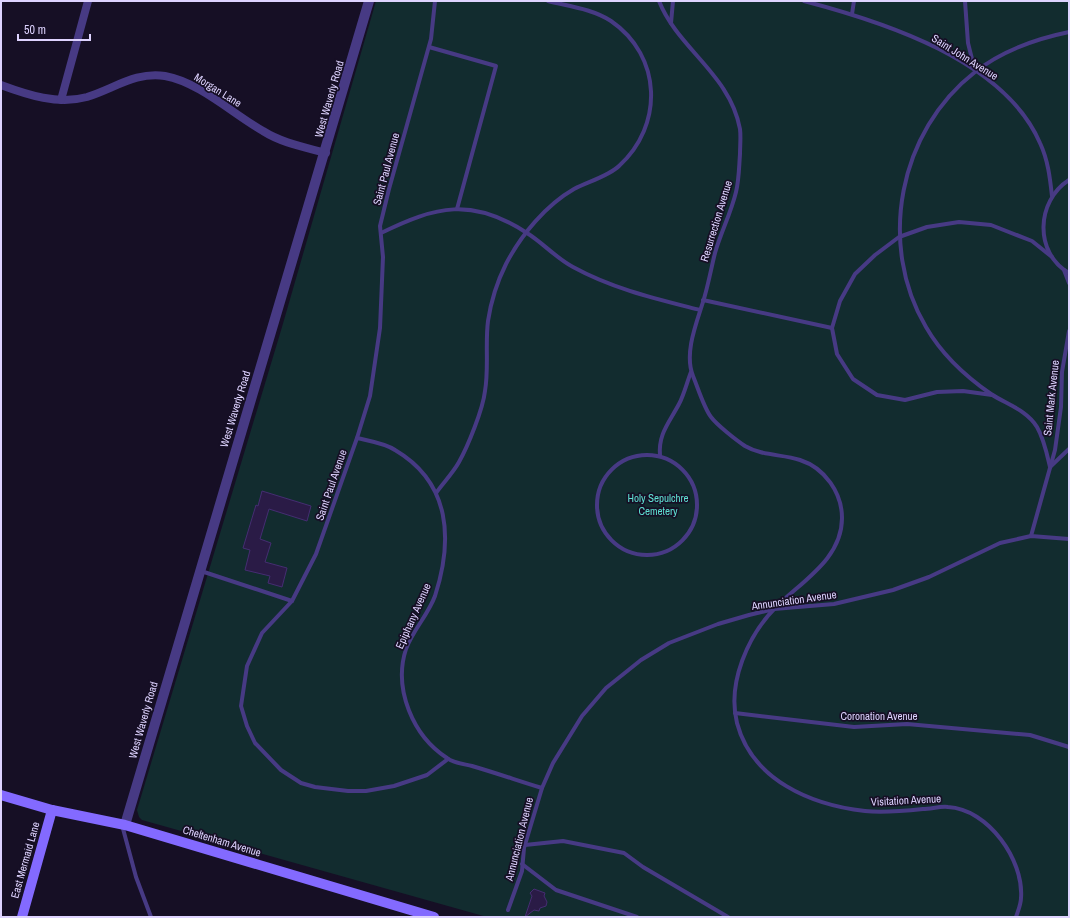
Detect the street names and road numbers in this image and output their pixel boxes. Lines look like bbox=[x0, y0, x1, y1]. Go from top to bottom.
street label: Saint John Avenue bbox=[929, 31, 1001, 83]
street label: West Waverly Road bbox=[311, 59, 347, 139]
street label: Morgan Lane bbox=[192, 70, 244, 110]
street label: Saint Paul Avenue bbox=[370, 131, 402, 207]
street label: Resurrection Avenue bbox=[697, 179, 735, 263]
street label: Saint Mark Avenue bbox=[1040, 359, 1062, 437]
street label: West Waverly Road bbox=[217, 369, 253, 449]
street label: Saint Paul Avenue bbox=[312, 448, 350, 522]
street label: Epiphany Avenue bbox=[392, 581, 434, 651]
street label: Annunciation Avenue bbox=[750, 587, 837, 613]
street label: West Waverly Road bbox=[125, 680, 161, 760]
street label: Coronation Avenue bbox=[840, 709, 918, 723]
street label: Visitation Avenue bbox=[870, 791, 942, 809]
street label: Annunciation Avenue bbox=[502, 796, 536, 883]
street label: East Mermaid Lane bbox=[7, 820, 43, 900]
street label: Cheltenham Avenue bbox=[181, 822, 263, 860]

